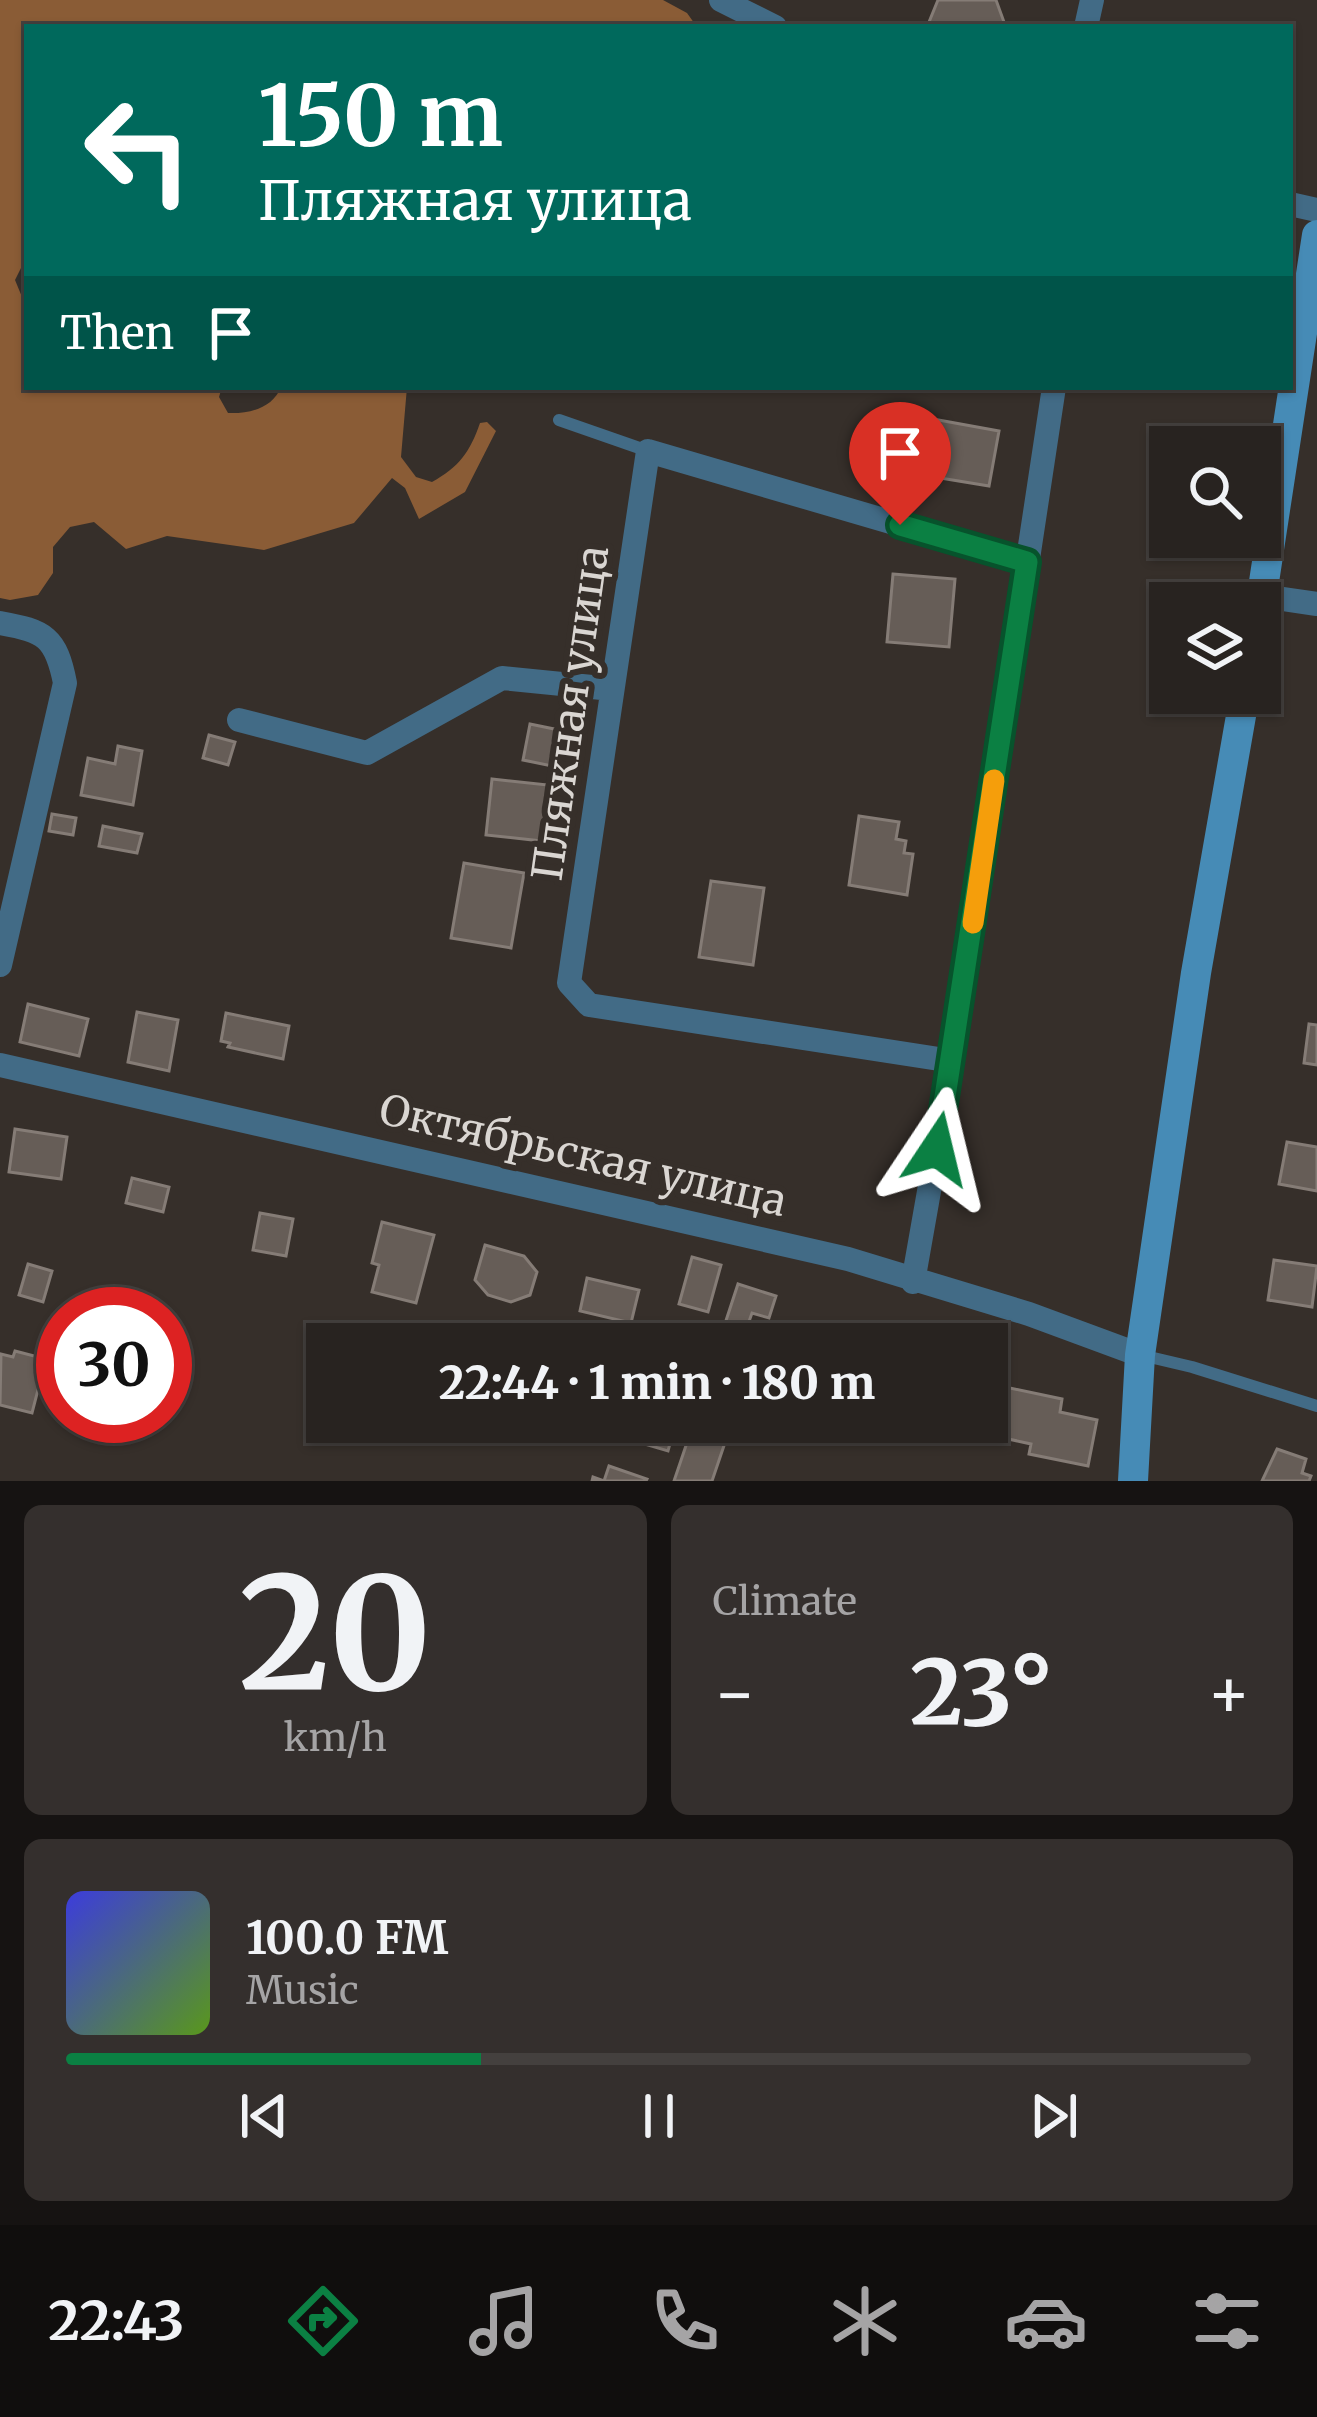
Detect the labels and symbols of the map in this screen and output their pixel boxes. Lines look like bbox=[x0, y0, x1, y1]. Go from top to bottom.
pin bbox=[849, 402, 951, 525]
street label: Пляжная улица bbox=[521, 542, 619, 884]
street label: Октябрьская улица bbox=[374, 1083, 792, 1227]
position arrow bbox=[874, 1086, 1000, 1212]
speed limit sign: 30 bbox=[36, 1287, 192, 1443]

